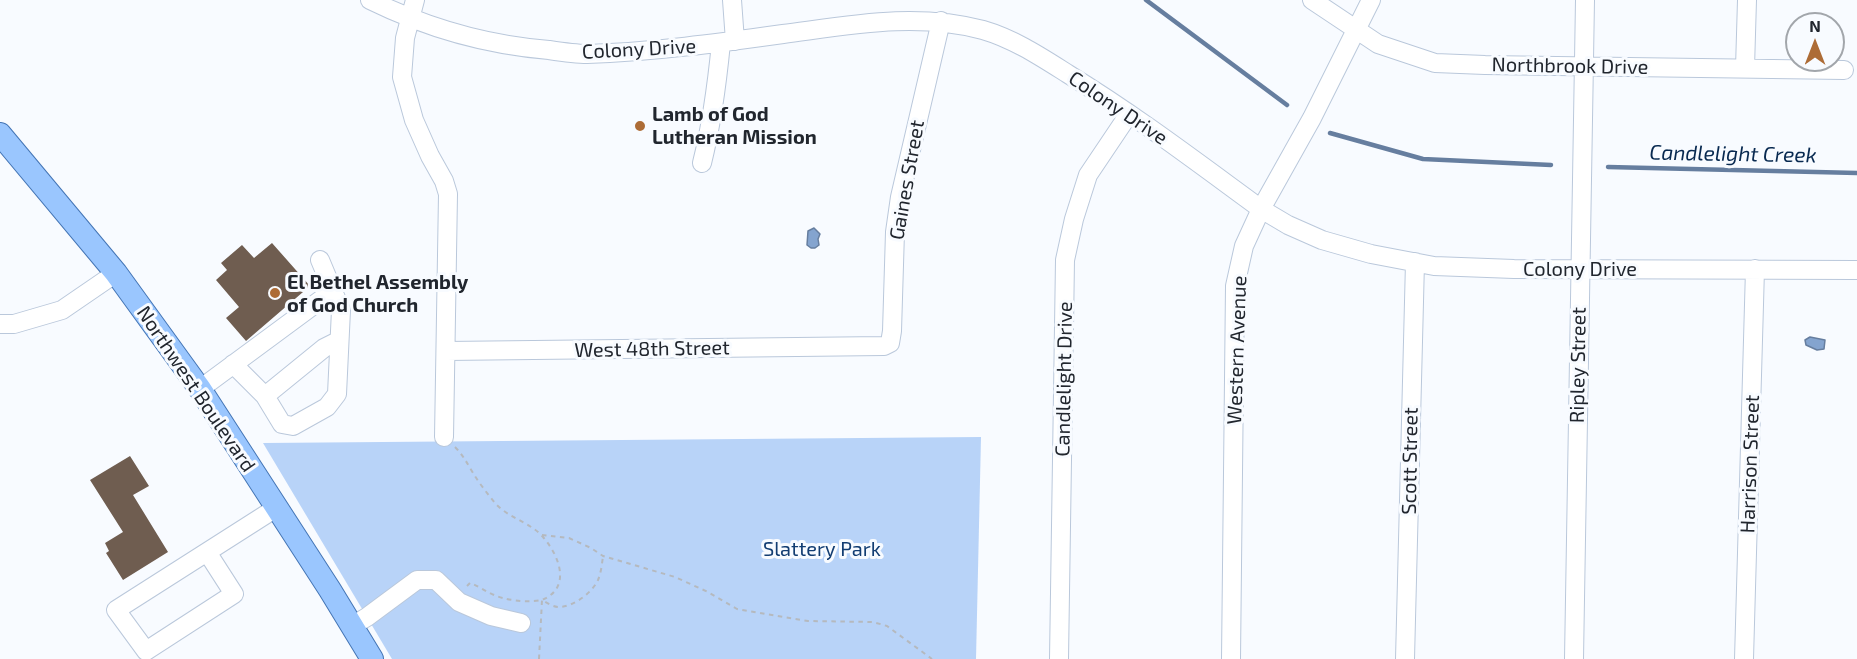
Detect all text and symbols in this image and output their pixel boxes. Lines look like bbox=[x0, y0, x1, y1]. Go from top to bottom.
north arrow bbox=[1785, 12, 1845, 72]
text: N bbox=[1809, 16, 1821, 35]
street label: Colony Drive bbox=[581, 34, 697, 64]
street label: Northbrook Drive bbox=[1491, 53, 1649, 79]
street label: Colony Drive bbox=[1064, 66, 1172, 150]
place label: Lamb of God Lutheran Mission bbox=[652, 102, 817, 149]
street label: Gaines Street bbox=[885, 118, 929, 242]
marker: Lamb of God Lutheran Mission bbox=[633, 119, 647, 133]
water label: Candlelight Creek bbox=[1649, 140, 1817, 168]
street label: Colony Drive bbox=[1523, 257, 1637, 281]
place label: El Bethel Assembly of God Church bbox=[287, 270, 468, 317]
street label: Western Avenue bbox=[1222, 275, 1252, 425]
marker: El Bethel Assembly of God Church bbox=[268, 286, 282, 300]
street label: Candlelight Drive bbox=[1051, 301, 1077, 457]
street label: Northwest Boulevard bbox=[132, 302, 260, 476]
street label: Ripley Street bbox=[1565, 307, 1591, 423]
street label: West 48th Street bbox=[574, 336, 730, 362]
street label: Harrison Street bbox=[1736, 394, 1764, 534]
street label: Scott Street bbox=[1397, 407, 1423, 515]
park label: Slattery Park bbox=[763, 537, 881, 561]

